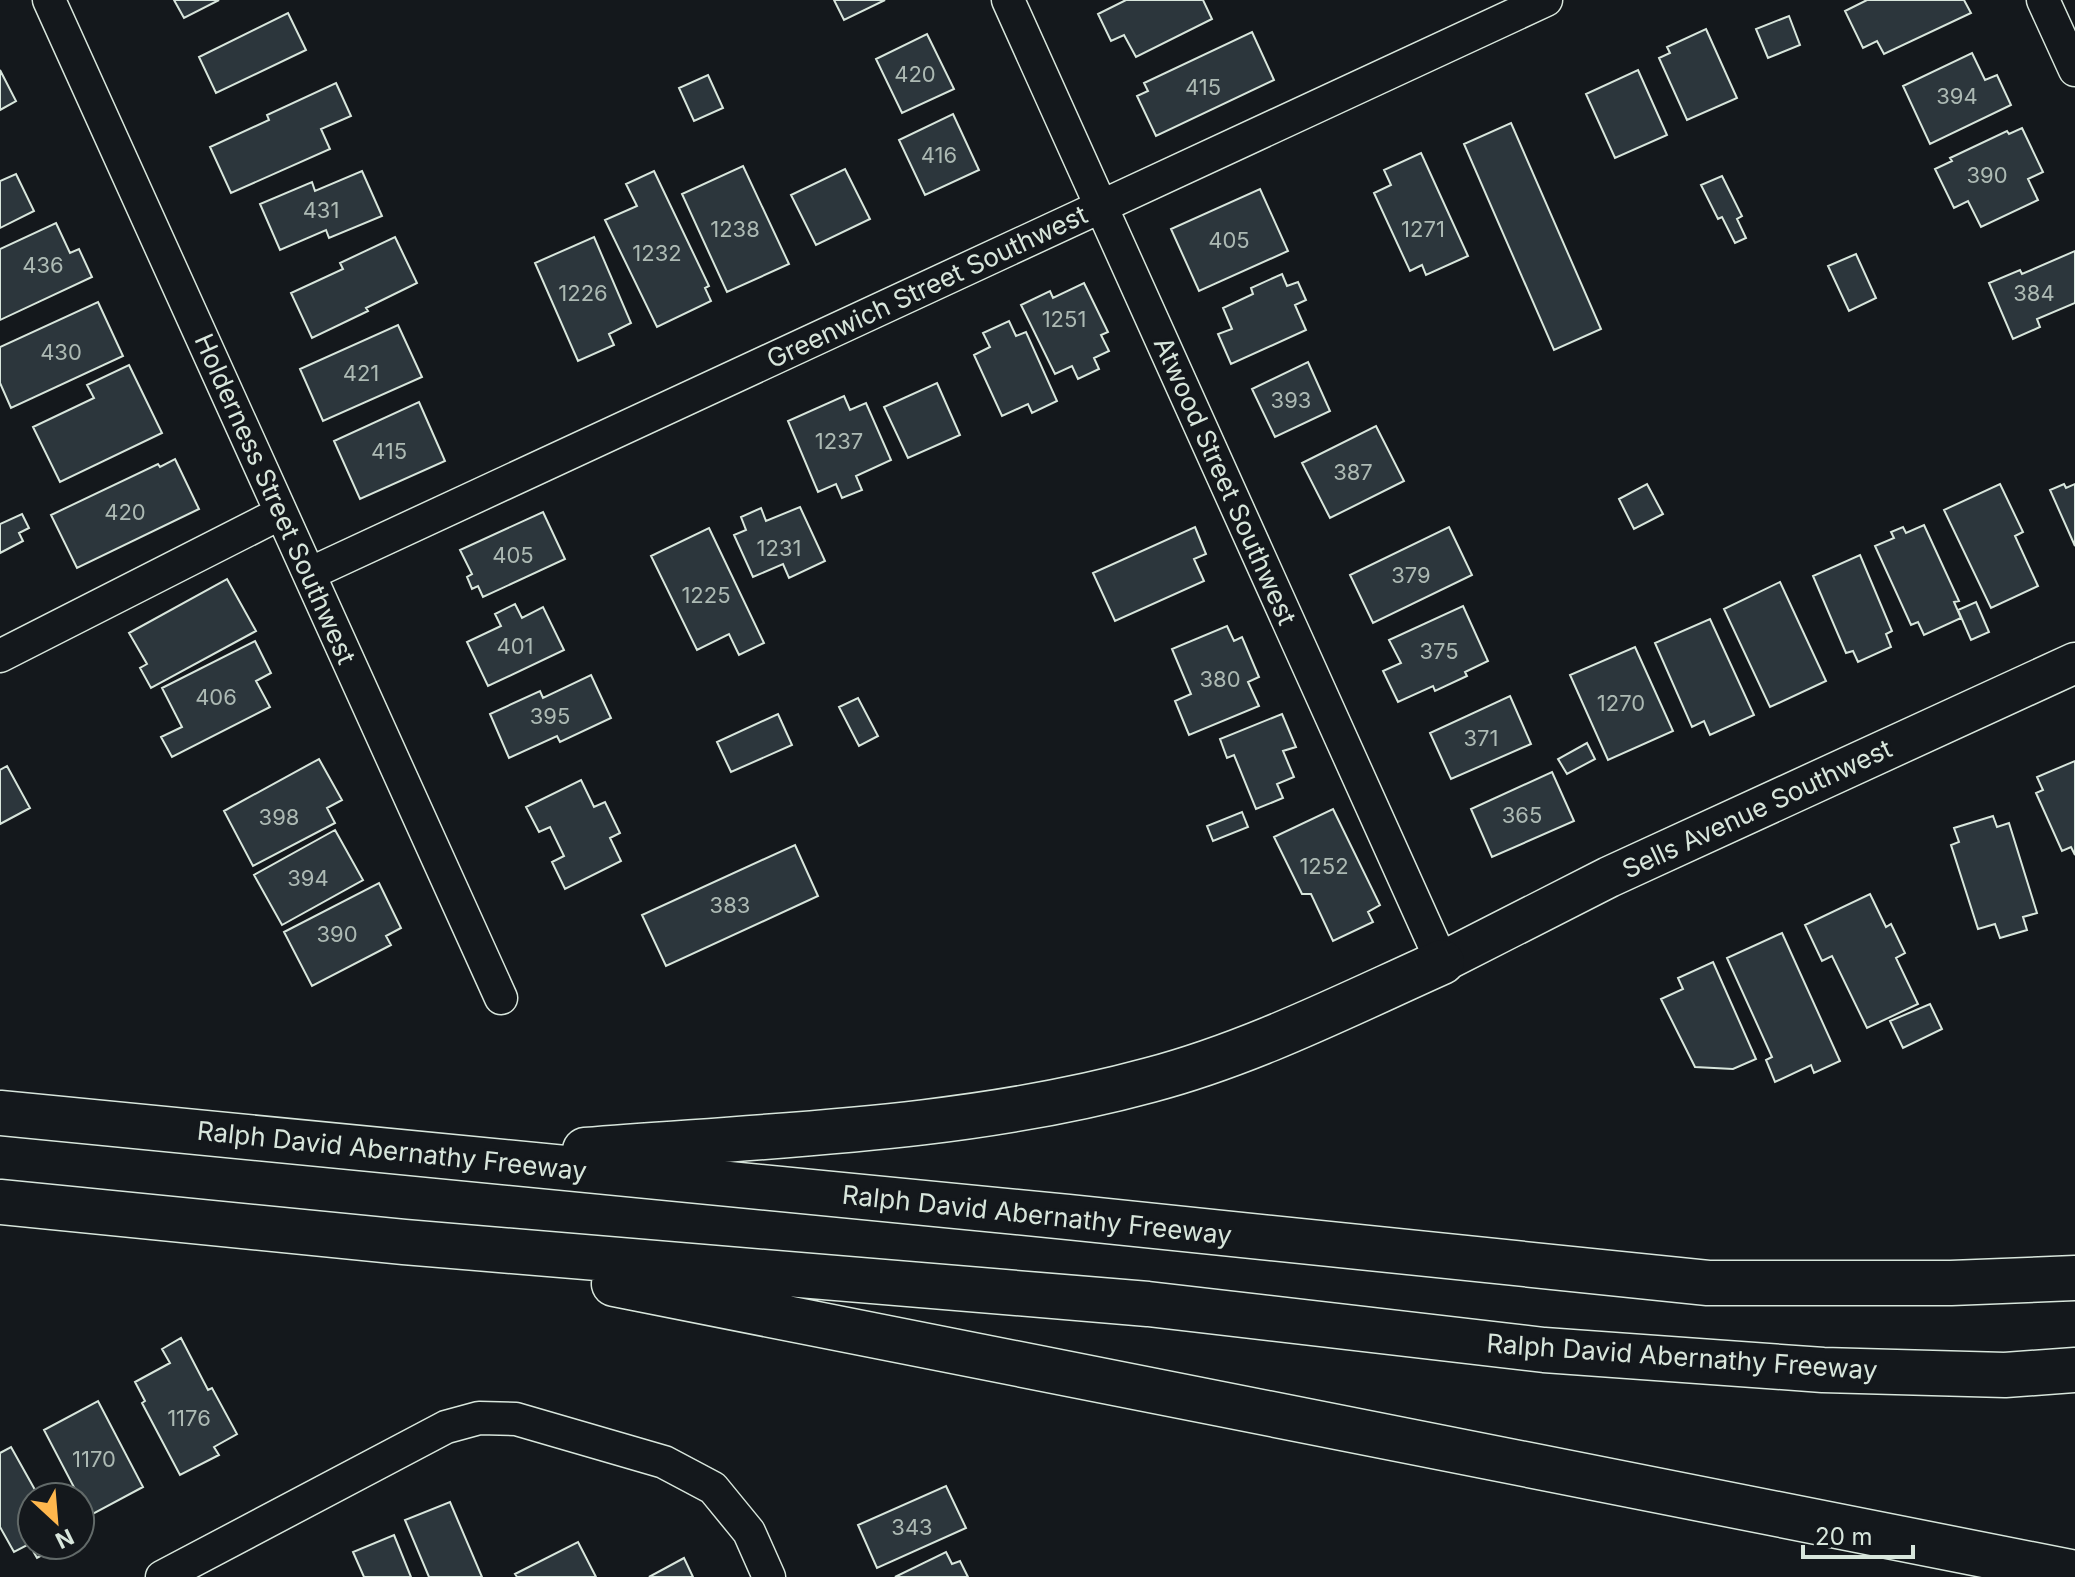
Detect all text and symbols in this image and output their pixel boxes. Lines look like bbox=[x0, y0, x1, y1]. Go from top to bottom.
house number: 420 bbox=[894, 61, 936, 87]
house number: 415 bbox=[1185, 74, 1221, 100]
house number: 394 bbox=[1936, 83, 1978, 109]
house number: 416 bbox=[921, 142, 957, 168]
house number: 390 bbox=[1966, 162, 2008, 188]
house number: 431 bbox=[303, 197, 339, 223]
street label: Greenwich Street Southwest bbox=[762, 199, 1092, 375]
house number: 1238 bbox=[710, 216, 760, 242]
house number: 1271 bbox=[1401, 216, 1445, 242]
house number: 405 bbox=[1208, 227, 1250, 253]
house number: 1232 bbox=[632, 240, 682, 266]
house number: 436 bbox=[22, 252, 64, 278]
house number: 1226 bbox=[558, 280, 608, 306]
house number: 384 bbox=[2013, 280, 2055, 306]
house number: 1251 bbox=[1042, 306, 1086, 332]
street label: Holderness Street Southwest bbox=[188, 329, 362, 669]
street label: Atwood Street Southwest bbox=[1148, 332, 1303, 630]
house number: 430 bbox=[40, 339, 82, 365]
house number: 421 bbox=[343, 360, 379, 386]
house number: 393 bbox=[1271, 387, 1311, 413]
house number: 1237 bbox=[815, 428, 863, 454]
house number: 415 bbox=[371, 438, 407, 464]
house number: 387 bbox=[1333, 459, 1373, 485]
house number: 420 bbox=[104, 499, 146, 525]
house number: 1231 bbox=[757, 535, 801, 561]
house number: 405 bbox=[492, 542, 534, 568]
house number: 379 bbox=[1391, 562, 1431, 588]
house number: 1225 bbox=[681, 582, 731, 608]
house number: 401 bbox=[496, 633, 534, 659]
house number: 375 bbox=[1419, 638, 1459, 664]
house number: 380 bbox=[1199, 666, 1241, 692]
house number: 406 bbox=[195, 684, 237, 710]
house number: 1270 bbox=[1597, 690, 1645, 716]
house number: 395 bbox=[530, 703, 570, 729]
house number: 371 bbox=[1464, 725, 1499, 751]
street label: Sells Avenue Southwest bbox=[1617, 732, 1896, 885]
house number: 365 bbox=[1502, 802, 1542, 828]
house number: 398 bbox=[259, 804, 299, 830]
house number: 1252 bbox=[1299, 853, 1349, 879]
house number: 394 bbox=[287, 865, 329, 891]
house number: 383 bbox=[710, 892, 750, 918]
house number: 390 bbox=[316, 921, 358, 947]
street label: Ralph David Abernathy Freeway bbox=[196, 1115, 588, 1186]
street label: Ralph David Abernathy Freeway bbox=[841, 1179, 1233, 1250]
street label: Ralph David Abernathy Freeway bbox=[1486, 1327, 1879, 1386]
house number: 1176 bbox=[167, 1405, 211, 1431]
house number: 1170 bbox=[72, 1446, 116, 1472]
north arrow bbox=[16, 1481, 96, 1561]
scale bar bbox=[1803, 1509, 1913, 1559]
house number: 343 bbox=[891, 1514, 933, 1540]
text: 20 m bbox=[1815, 1522, 1873, 1551]
text: N bbox=[52, 1524, 78, 1554]

